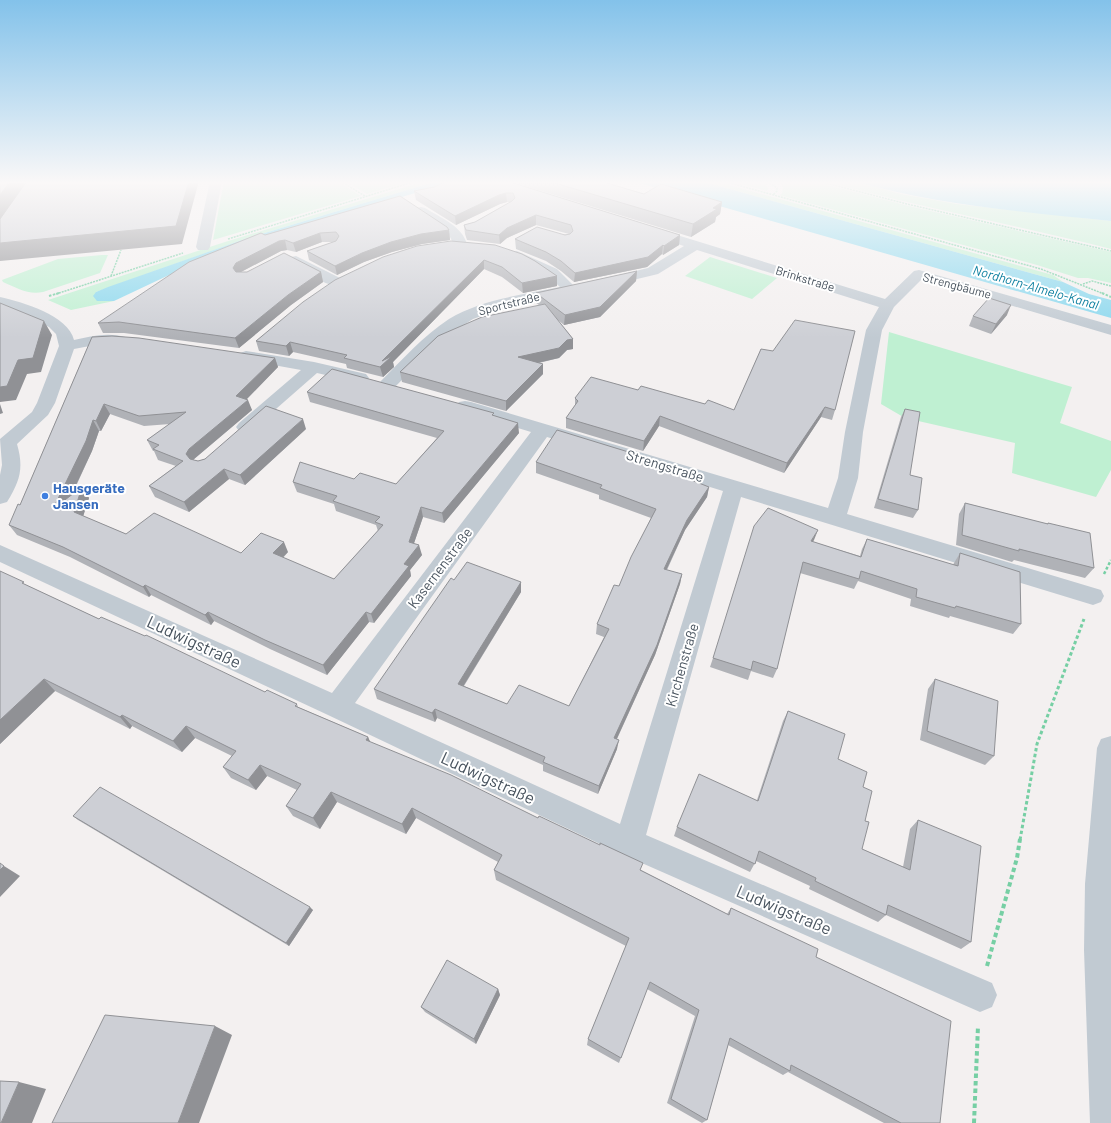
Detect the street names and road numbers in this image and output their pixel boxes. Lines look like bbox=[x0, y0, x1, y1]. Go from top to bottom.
street label: Brinkstraße bbox=[774, 262, 837, 294]
street label: Strengbäume bbox=[921, 269, 993, 301]
street label: Sportstraße bbox=[477, 289, 541, 317]
street label: Strengstraße bbox=[624, 446, 706, 485]
street label: Kasernenstraße bbox=[404, 524, 476, 611]
street label: Ludwigstraße bbox=[144, 611, 245, 672]
street label: Kirchenstraße bbox=[661, 621, 702, 709]
street label: Ludwigstraße bbox=[438, 747, 539, 808]
street label: Ludwigstraße bbox=[734, 880, 835, 938]

